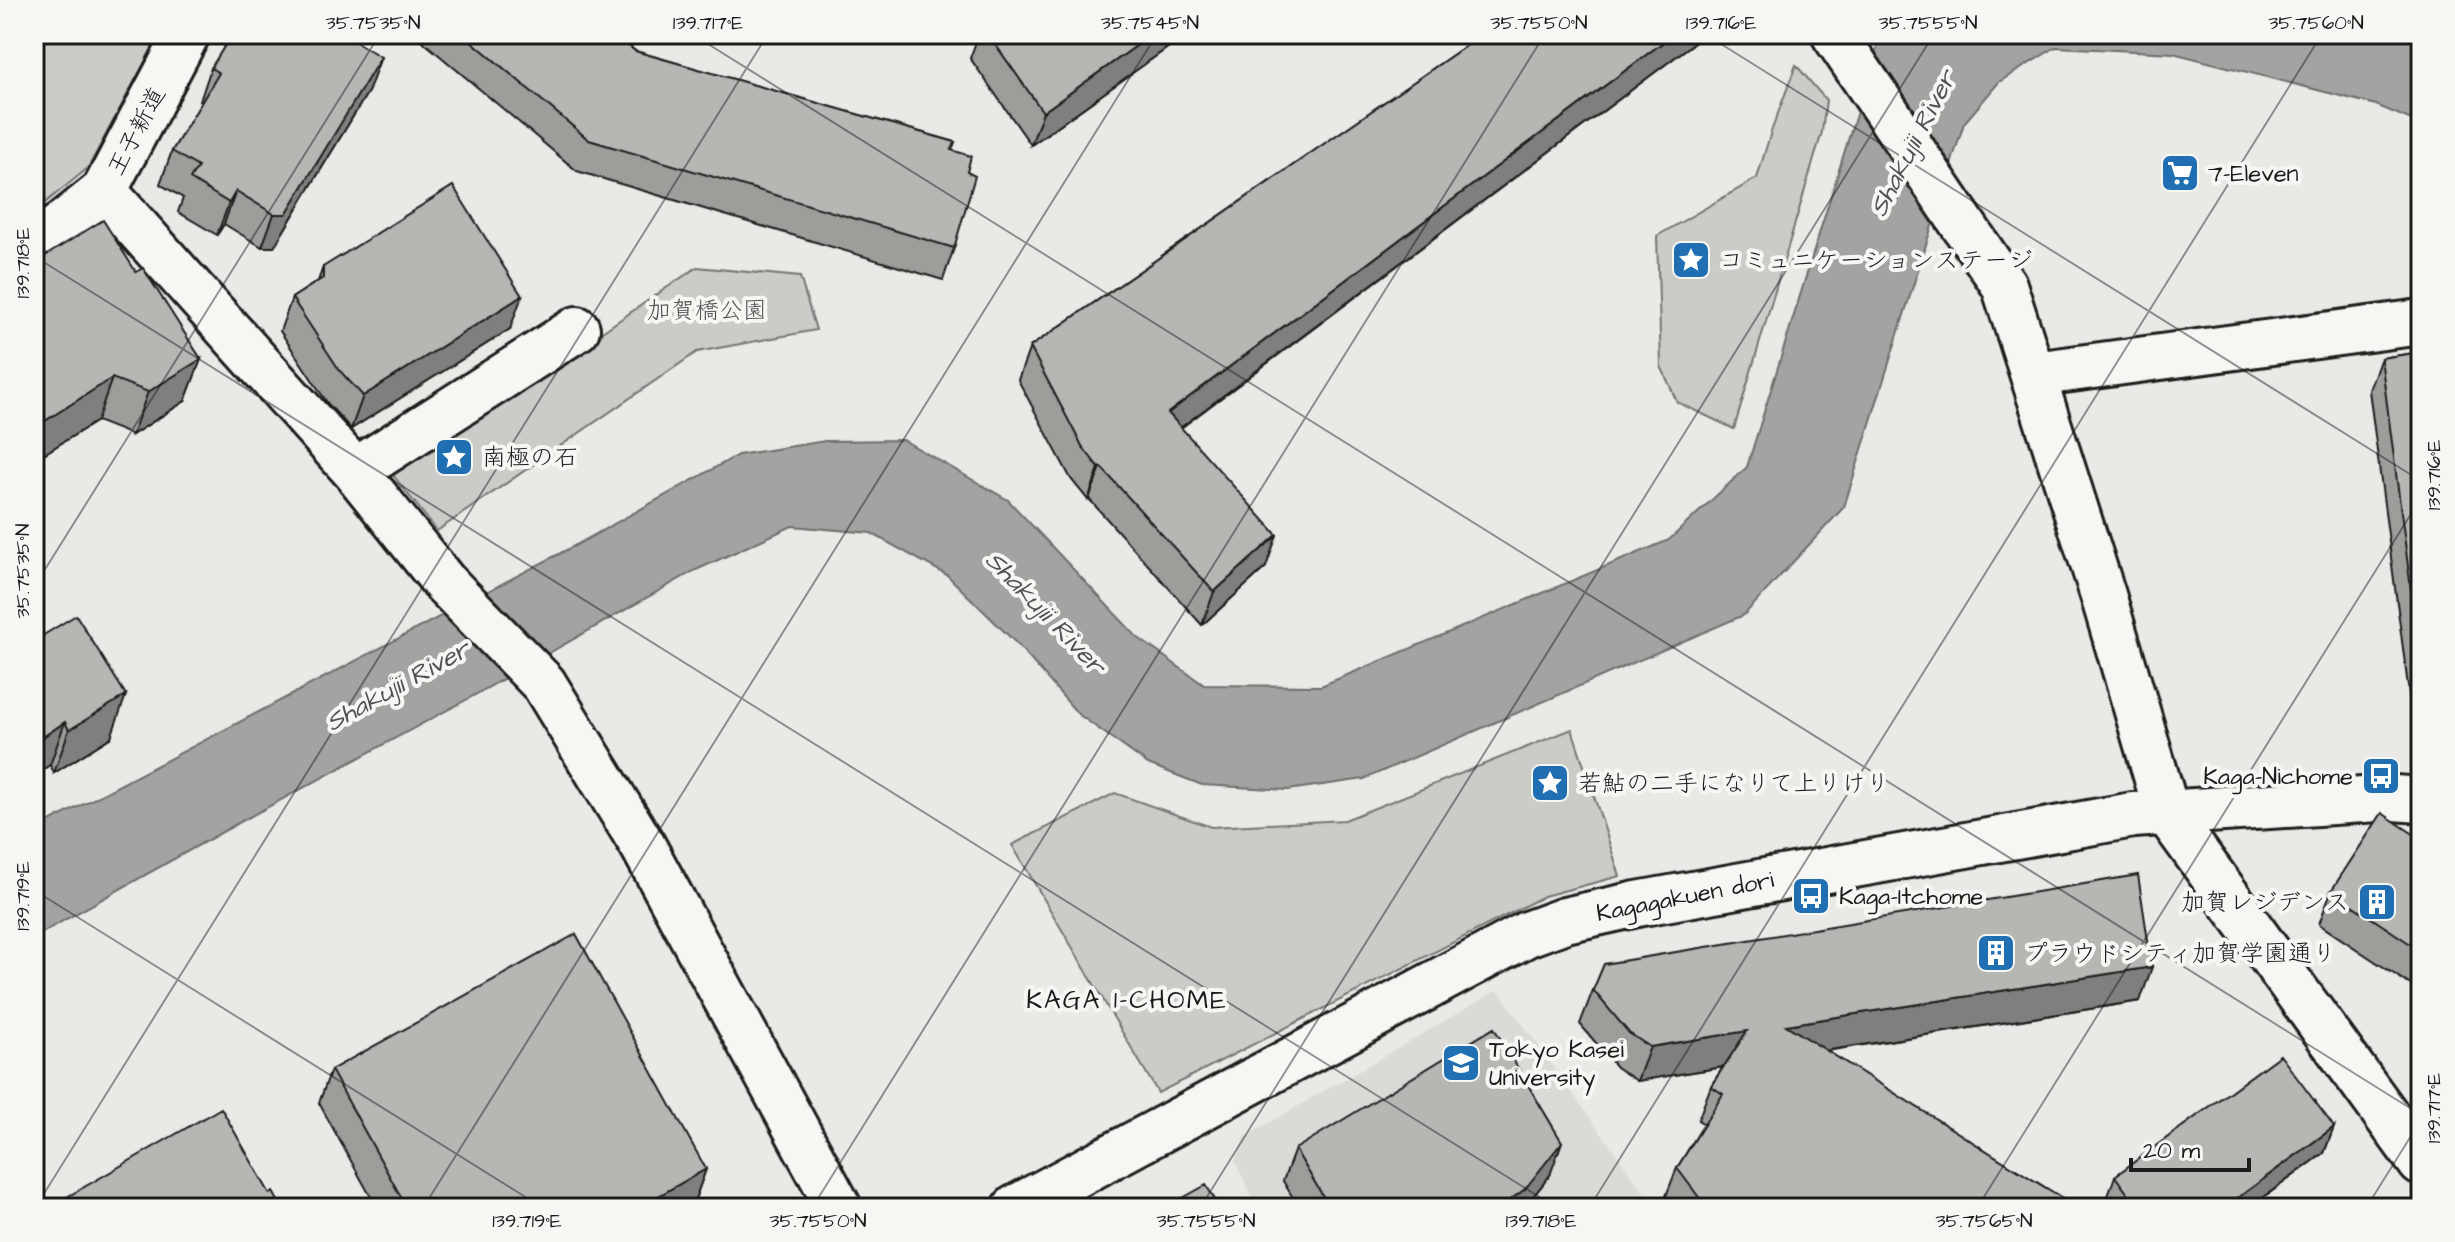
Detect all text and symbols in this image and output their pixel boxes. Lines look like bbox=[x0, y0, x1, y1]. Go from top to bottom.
text: 35.7535°N bbox=[326, 9, 420, 37]
text: 139.717°E bbox=[673, 9, 743, 37]
text: 35.7545°N bbox=[1101, 9, 1199, 37]
text: 35.7550°N bbox=[1490, 9, 1588, 37]
text: 139.716°E bbox=[1686, 9, 1756, 37]
text: 35.7555°N bbox=[1879, 9, 1977, 37]
text: 35.7560°N bbox=[2268, 9, 2364, 37]
water label: Shakujii River bbox=[1861, 62, 1966, 223]
street label: 王子新道 bbox=[99, 81, 174, 182]
supermarket icon: 7-Eleven bbox=[2159, 152, 2201, 194]
place label: 7-Eleven bbox=[2208, 157, 2299, 191]
text: 139.718°E bbox=[9, 227, 37, 299]
place icon: コミュニケーションステージ bbox=[1670, 239, 1712, 281]
place label: コミュニケーションステージ bbox=[1719, 244, 2032, 278]
park label: 加賀橋公園 bbox=[647, 294, 767, 328]
place icon: 南極の石 bbox=[433, 436, 475, 478]
text: 139.716°E bbox=[2420, 440, 2448, 510]
place label: 南極の石 bbox=[482, 441, 578, 475]
text: 35.7535°N bbox=[9, 524, 37, 618]
water label: Shakujii River bbox=[977, 543, 1115, 684]
water label: Shakujii River bbox=[319, 630, 478, 740]
bus stop icon: Kaga-Nichome bbox=[2360, 755, 2402, 797]
place label: Kaga-Nichome bbox=[2203, 760, 2353, 795]
place icon: 若鮎の二手になりて上りけり bbox=[1529, 762, 1571, 804]
place label: 若鮎の二手になりて上りけり bbox=[1578, 767, 1890, 801]
text: 139.719°E bbox=[9, 861, 37, 931]
street label: Kagagakuen dori bbox=[1594, 863, 1777, 932]
bus stop icon: Kaga-Itchome bbox=[1790, 875, 1832, 917]
place label: Kaga-Itchome bbox=[1839, 880, 1983, 915]
building icon: 加賀レジデンス bbox=[2356, 881, 2398, 923]
place label: 加賀レジデンス bbox=[2181, 886, 2349, 920]
building icon: プラウドシティ加賀学園通り bbox=[1975, 932, 2017, 974]
place label: プラウドシティ加賀学園通り bbox=[2024, 937, 2336, 971]
district label: KAGA 1-CHOME bbox=[1026, 982, 1228, 1018]
place label: Tokyo Kasei University bbox=[1489, 1033, 1624, 1096]
school or university icon: Tokyo Kasei University bbox=[1440, 1042, 1482, 1084]
text: 139.717°E bbox=[2420, 1073, 2448, 1143]
scale bar bbox=[2131, 1122, 2249, 1172]
text: 20 m bbox=[2143, 1134, 2200, 1168]
text: 139.719°E bbox=[492, 1207, 562, 1235]
text: 35.7550°N bbox=[769, 1207, 867, 1235]
text: 35.7555°N bbox=[1157, 1207, 1255, 1235]
text: 139.718°E bbox=[1506, 1207, 1577, 1235]
text: 35.7565°N bbox=[1935, 1207, 2033, 1235]

